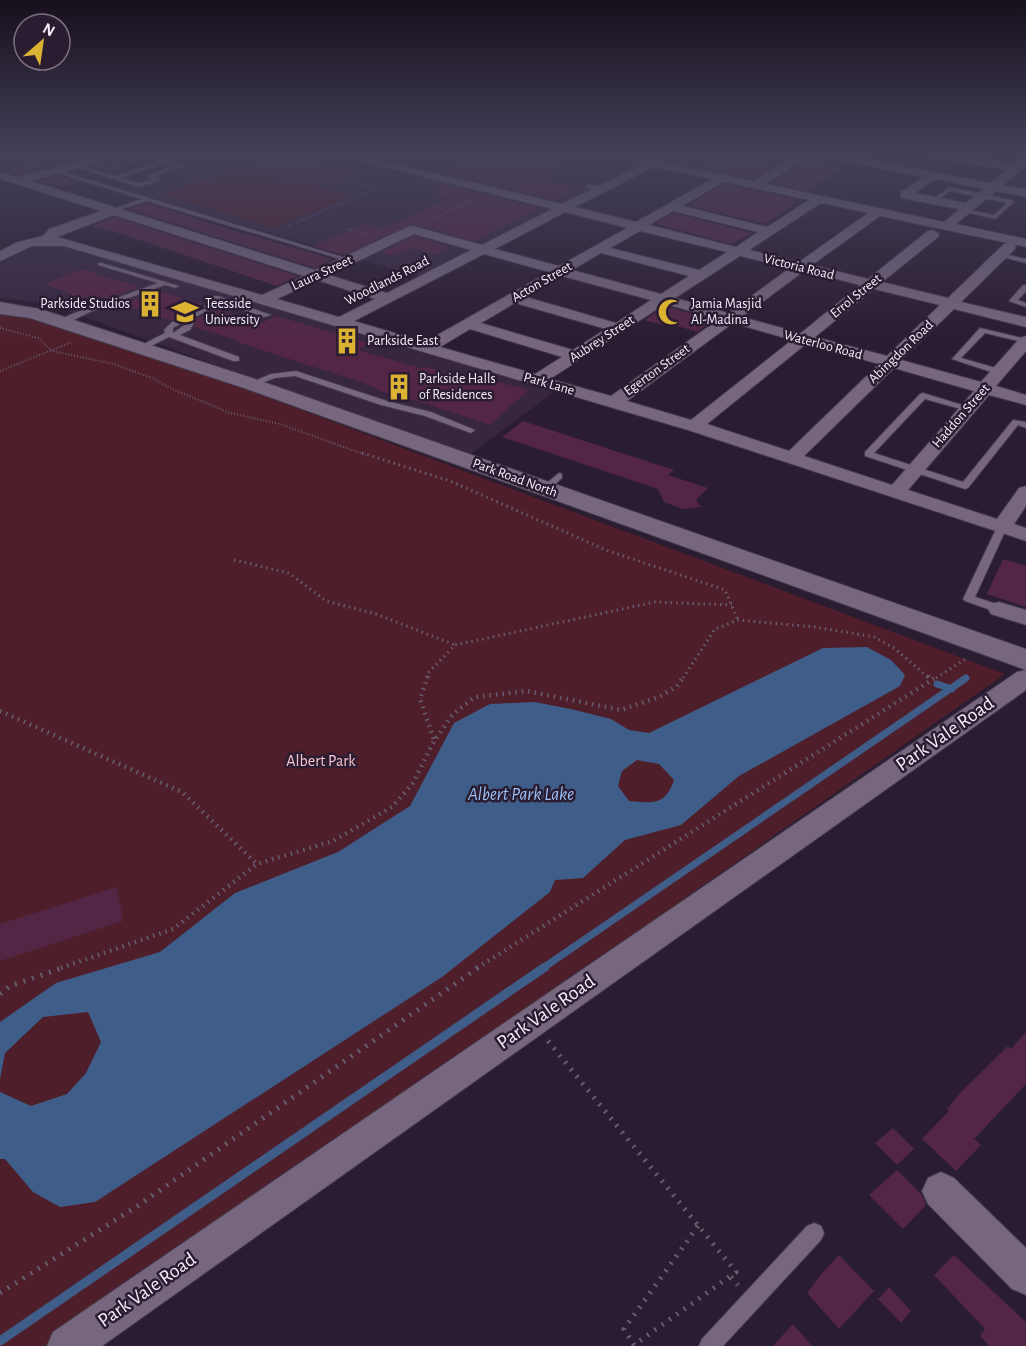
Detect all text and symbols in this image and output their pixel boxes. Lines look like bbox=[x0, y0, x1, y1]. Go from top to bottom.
north arrow bbox=[12, 12, 72, 72]
text: N bbox=[40, 20, 58, 39]
street label: Victoria Road bbox=[762, 251, 836, 283]
street label: Laura Street bbox=[289, 253, 355, 293]
street label: Woodlands Road bbox=[343, 254, 431, 308]
street label: Acton Street bbox=[510, 259, 575, 305]
street label: Errol Street bbox=[828, 271, 885, 321]
building icon: Parkside Studios bbox=[135, 289, 165, 319]
place label: Parkside Studios bbox=[40, 297, 130, 311]
school or university icon: Teesside University bbox=[170, 297, 200, 327]
place label: Teesside University bbox=[205, 297, 260, 327]
mosque icon: Jamia Masjid Al-Madina bbox=[656, 297, 686, 327]
place label: Jamia Masjid Al-Madina bbox=[691, 297, 762, 327]
street label: Aubrey Street bbox=[567, 313, 637, 365]
street label: Abingdon Road bbox=[866, 318, 936, 386]
building icon: Parkside East bbox=[332, 326, 362, 356]
street label: Waterloo Road bbox=[782, 328, 864, 362]
place label: Parkside East bbox=[367, 334, 439, 348]
street label: Egerton Street bbox=[622, 341, 693, 398]
street label: Park Lane bbox=[522, 370, 576, 398]
building icon: Parkside Halls of Residences bbox=[384, 372, 414, 402]
place label: Parkside Halls of Residences bbox=[419, 372, 496, 402]
street label: Haddon Street bbox=[930, 381, 993, 451]
street label: Park Road North bbox=[471, 456, 559, 500]
street label: Park Vale Road bbox=[892, 693, 998, 775]
park label: Albert Park bbox=[286, 753, 356, 769]
water label: Albert Park Lake bbox=[467, 786, 574, 804]
street label: Park Vale Road bbox=[493, 971, 599, 1053]
street label: Park Vale Road bbox=[94, 1249, 200, 1331]

